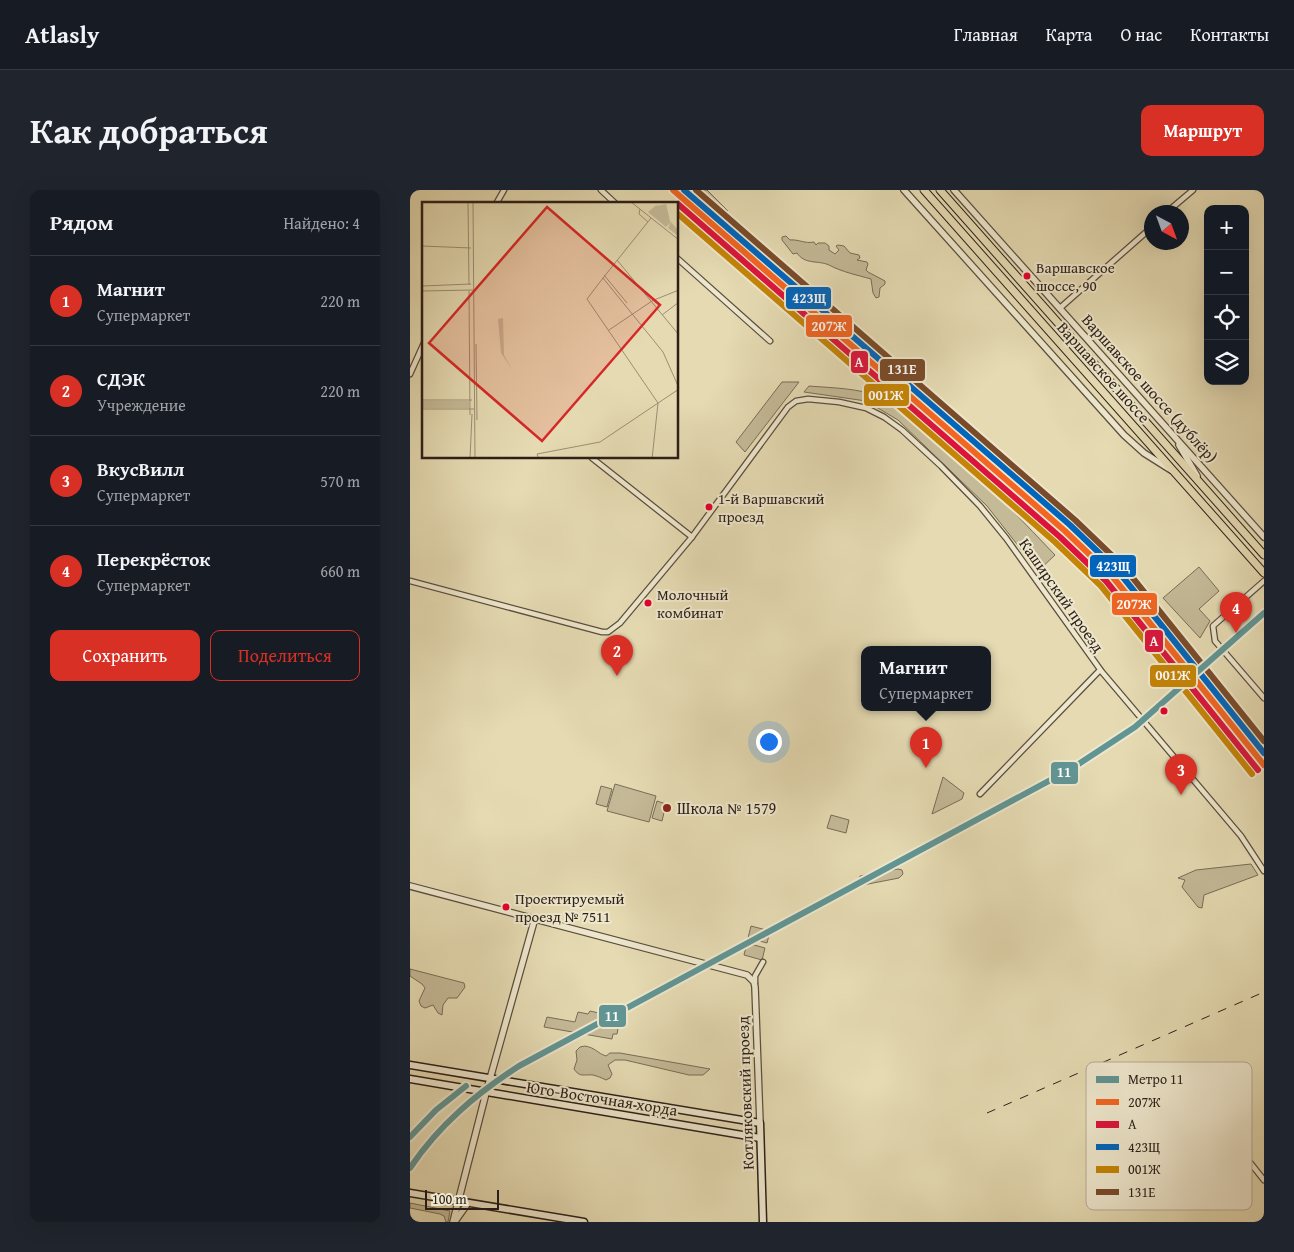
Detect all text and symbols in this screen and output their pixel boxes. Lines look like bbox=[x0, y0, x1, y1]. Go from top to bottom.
text: Atlasly bbox=[25, 17, 99, 52]
text: Главная bbox=[954, 21, 1018, 48]
text: Карта bbox=[1046, 21, 1092, 48]
text: О нас bbox=[1120, 21, 1162, 48]
text: Контакты bbox=[1190, 21, 1269, 48]
text: Как добраться bbox=[30, 105, 268, 156]
button: Маршрут bbox=[1141, 105, 1264, 156]
inset map bbox=[422, 202, 679, 459]
north arrow bbox=[1144, 205, 1189, 250]
map controls bbox=[1204, 205, 1249, 385]
button: + bbox=[1204, 205, 1249, 250]
text: Рядом bbox=[50, 207, 113, 238]
text: Найдено: 4 bbox=[283, 211, 360, 235]
button: − bbox=[1204, 250, 1249, 295]
place label: Варшавское шоссе, 90 bbox=[1036, 257, 1115, 296]
marker: Варшавское шоссе, 90 bbox=[1022, 271, 1032, 281]
text: Магнит bbox=[97, 275, 165, 303]
line badge: 423Щ bbox=[785, 286, 832, 310]
text: 423Щ bbox=[792, 288, 827, 308]
text: 1 bbox=[62, 289, 70, 313]
text: 220 m bbox=[320, 289, 360, 313]
button: locate bbox=[1204, 295, 1249, 340]
text: Супермаркет bbox=[97, 303, 190, 327]
street label: Варшавское шоссе (дублёр) bbox=[1076, 308, 1224, 468]
line badge: 207Ж bbox=[805, 314, 853, 338]
text: 207Ж bbox=[811, 316, 847, 336]
street label: Варшавское шоссе bbox=[1052, 316, 1156, 428]
button: layers bbox=[1204, 340, 1249, 385]
line badge: A bbox=[850, 350, 869, 374]
text: A bbox=[855, 352, 864, 372]
line badge: 131Е bbox=[879, 358, 926, 382]
text: 131Е bbox=[887, 359, 917, 379]
text: СДЭК bbox=[97, 365, 145, 393]
text: 2 bbox=[62, 379, 70, 403]
text: 220 m bbox=[320, 379, 360, 403]
line badge: 001Ж bbox=[863, 383, 910, 407]
text: 001Ж bbox=[868, 385, 904, 405]
text: Учреждение bbox=[97, 393, 186, 417]
text: ВкусВилл bbox=[97, 455, 184, 483]
text: 3 bbox=[62, 469, 70, 493]
text: 570 m bbox=[320, 469, 360, 493]
text: Супермаркет bbox=[97, 483, 190, 507]
place label: 1-й Варшавский проезд bbox=[718, 488, 825, 527]
marker: 1-й Варшавский проезд bbox=[704, 502, 714, 512]
street label: Каширский проезд bbox=[1014, 533, 1111, 657]
text: Перекрёсток bbox=[97, 545, 210, 573]
line badge: 423Щ bbox=[1089, 554, 1137, 578]
text: 423Щ bbox=[1096, 556, 1131, 576]
text: 4 bbox=[62, 559, 70, 583]
text: 660 m bbox=[320, 559, 360, 583]
text: Супермаркет bbox=[97, 573, 190, 597]
place label: Молочный комбинат bbox=[657, 584, 729, 623]
line badge: 207Ж bbox=[1111, 592, 1158, 616]
pin: 4 bbox=[1220, 592, 1252, 633]
text: 207Ж bbox=[1116, 594, 1152, 614]
marker: Молочный комбинат bbox=[643, 598, 653, 608]
line badge: A bbox=[1144, 629, 1164, 653]
button: Сохранить bbox=[50, 630, 200, 681]
button: Поделиться bbox=[210, 630, 360, 681]
text: A bbox=[1150, 631, 1159, 651]
pin: 2 bbox=[601, 635, 633, 676]
popup bbox=[861, 646, 991, 711]
text: Магнит bbox=[879, 653, 947, 681]
line badge: 001Ж bbox=[1149, 664, 1197, 688]
text: 001Ж bbox=[1155, 665, 1191, 685]
text: Супермаркет bbox=[879, 681, 973, 705]
unlabelled marker bbox=[1159, 706, 1169, 716]
pin: 1 bbox=[910, 727, 942, 768]
your location bbox=[756, 729, 782, 755]
pin: 3 bbox=[1165, 754, 1197, 795]
line badge: 11 bbox=[1050, 761, 1079, 785]
text: 11 bbox=[1057, 762, 1071, 782]
place label: Школа № 1579 bbox=[677, 796, 777, 820]
marker: Школа № 1579 bbox=[661, 802, 673, 814]
place label: Проектируемый проезд № 7511 bbox=[515, 888, 624, 927]
marker: Проектируемый проезд № 7511 bbox=[501, 902, 511, 912]
line badge: 11 bbox=[598, 1004, 627, 1028]
text: 11 bbox=[605, 1006, 619, 1026]
street label: Котляковский проезд bbox=[730, 1015, 760, 1170]
legend bbox=[1086, 1062, 1252, 1210]
text: Метро 11 bbox=[1128, 1069, 1184, 1089]
street label: Юго-Восточная хорда bbox=[525, 1074, 680, 1122]
text: 207Ж bbox=[1128, 1092, 1161, 1112]
text: A bbox=[1128, 1114, 1137, 1134]
text: 423Щ bbox=[1128, 1137, 1160, 1157]
text: 001Ж bbox=[1128, 1159, 1161, 1179]
text: 131Е bbox=[1128, 1182, 1155, 1202]
scale bar bbox=[425, 1187, 499, 1210]
text: 100 m bbox=[432, 1189, 467, 1209]

